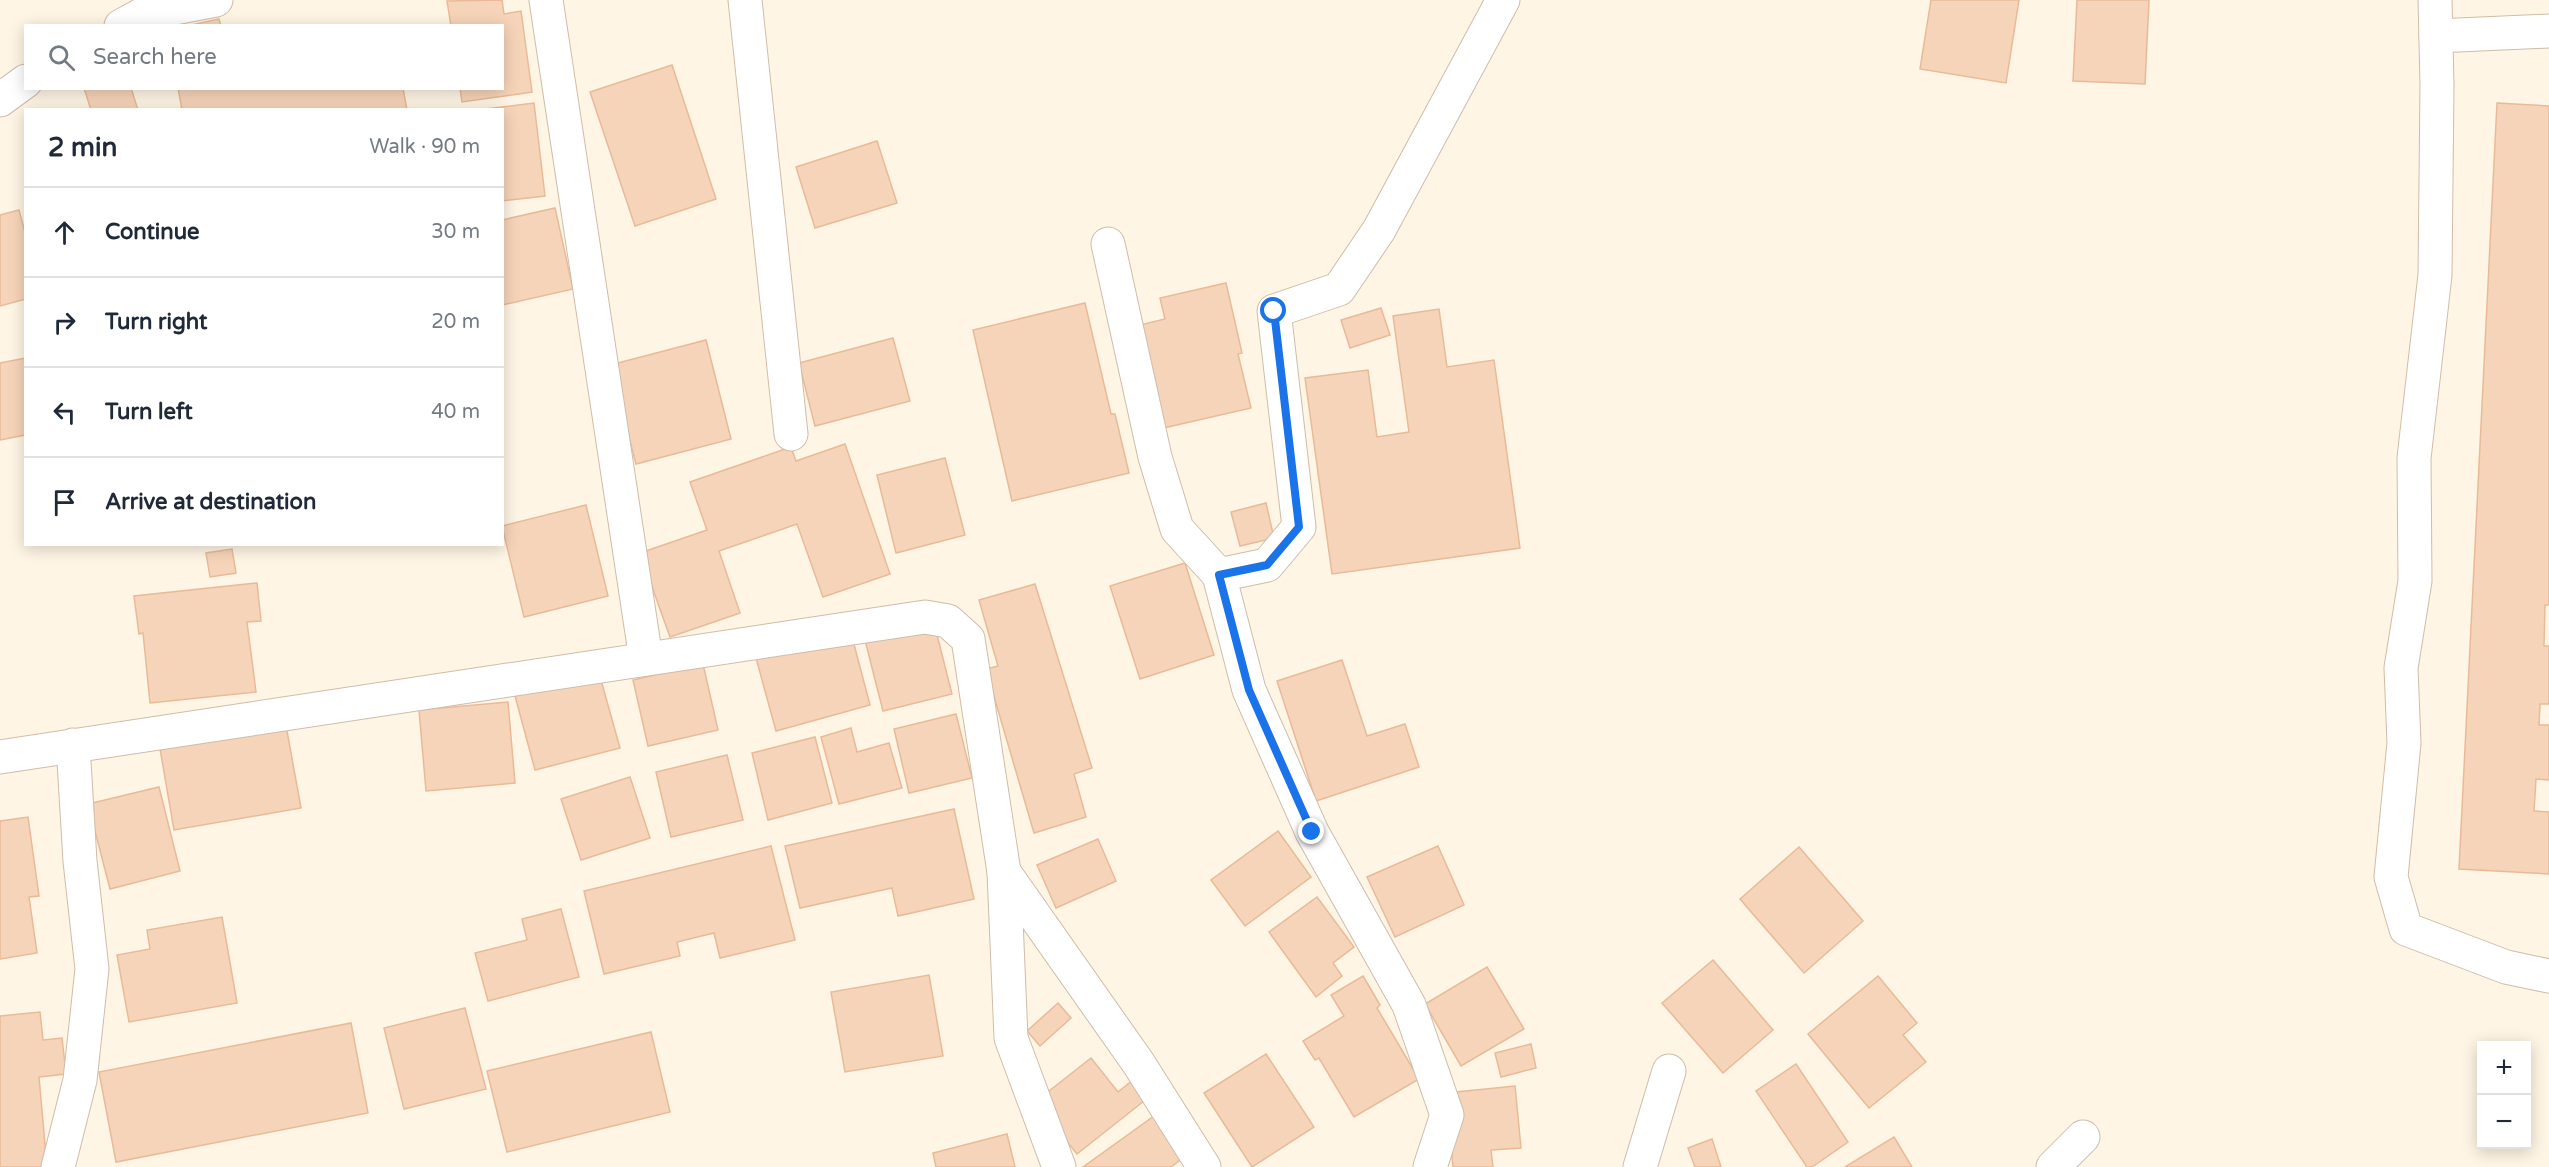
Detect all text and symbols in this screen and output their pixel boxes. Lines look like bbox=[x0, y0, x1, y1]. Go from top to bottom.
search box bbox=[24, 24, 504, 90]
icon: search bbox=[45, 41, 78, 74]
text: Search here bbox=[93, 44, 217, 70]
text: 2 min bbox=[48, 132, 117, 163]
text: Walk · 90 m bbox=[369, 135, 480, 159]
icon: ahead bbox=[48, 216, 81, 249]
text: Continue bbox=[105, 219, 200, 245]
text: 30 m bbox=[431, 220, 480, 244]
route start bbox=[1260, 297, 1286, 323]
icon: right bbox=[48, 306, 81, 339]
text: Turn right bbox=[105, 309, 207, 335]
text: 20 m bbox=[431, 310, 480, 334]
icon: left bbox=[48, 396, 81, 429]
text: Turn left bbox=[105, 399, 193, 425]
text: 40 m bbox=[431, 400, 480, 424]
icon: arrive bbox=[48, 486, 81, 519]
text: Arrive at destination bbox=[105, 489, 316, 515]
route end bbox=[1298, 818, 1324, 844]
map controls bbox=[2477, 1041, 2531, 1149]
button: + bbox=[2477, 1041, 2531, 1095]
button: − bbox=[2477, 1095, 2531, 1149]

